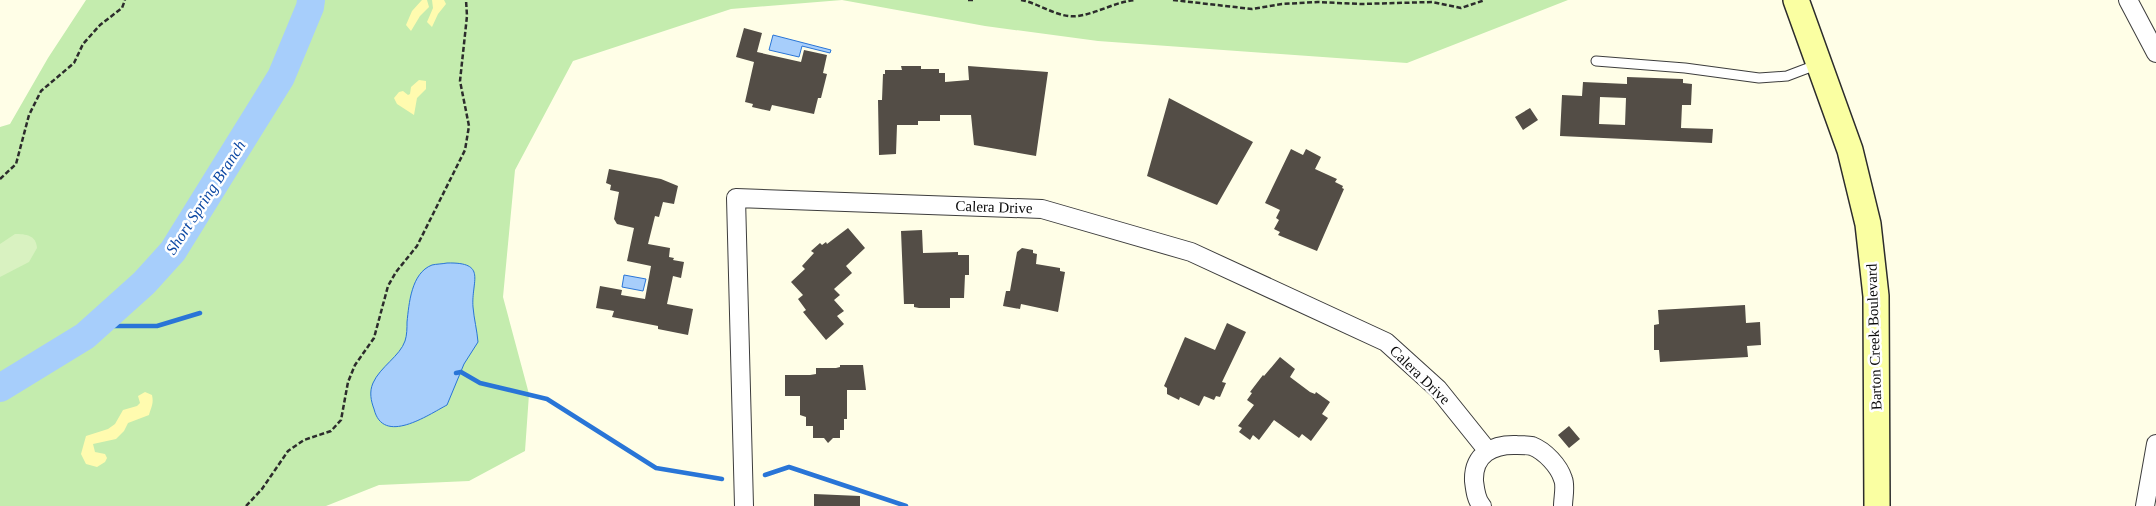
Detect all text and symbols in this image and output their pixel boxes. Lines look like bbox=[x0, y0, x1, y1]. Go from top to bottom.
water label: Short Spring Branch bbox=[162, 137, 249, 258]
street label: Calera Drive bbox=[955, 198, 1033, 216]
street label: Barton Creek Boulevard bbox=[1863, 263, 1885, 411]
street label: Calera Drive bbox=[1387, 342, 1454, 408]

